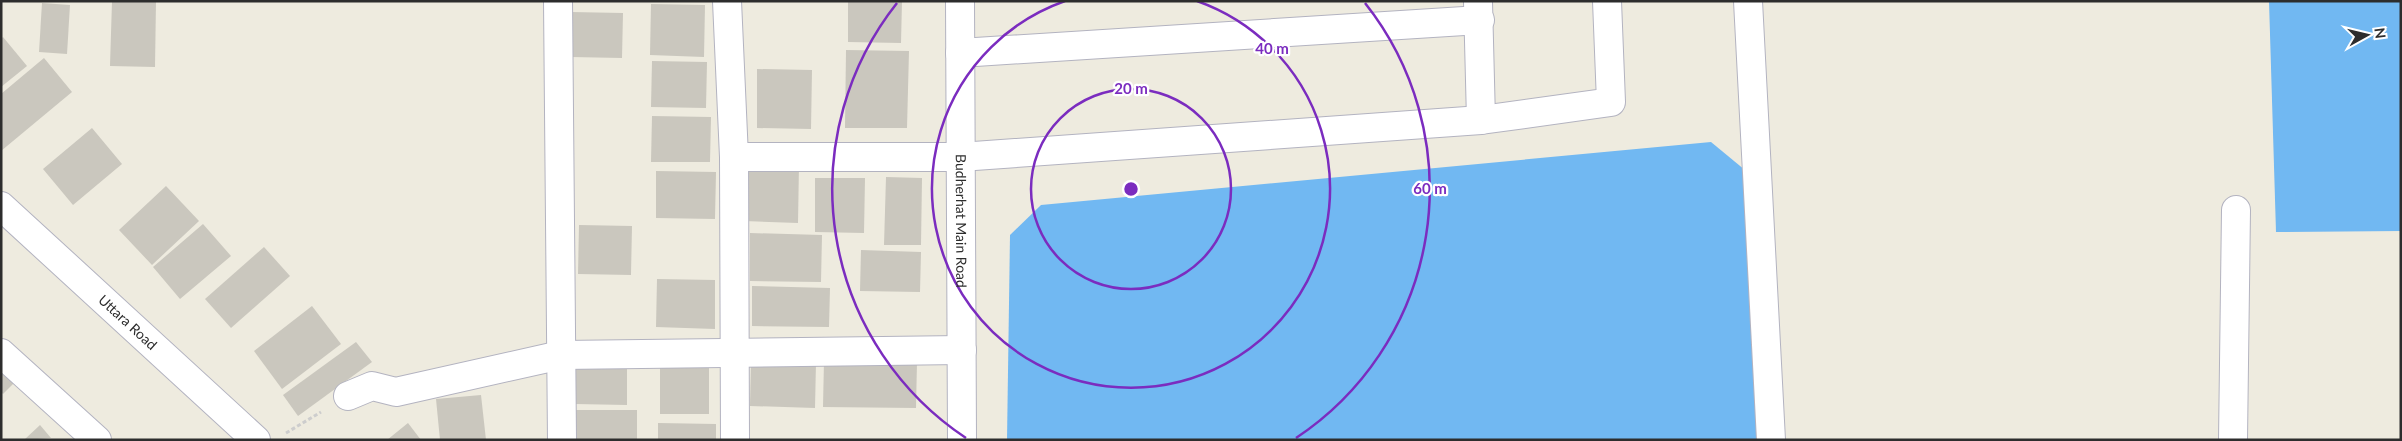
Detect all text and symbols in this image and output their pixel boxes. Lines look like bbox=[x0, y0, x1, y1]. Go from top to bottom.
north arrow bbox=[2342, 10, 2392, 60]
text: N bbox=[2371, 27, 2390, 40]
text: 40 m bbox=[1255, 39, 1289, 57]
text: 20 m bbox=[1114, 79, 1148, 97]
street label: Budherhat Main Road bbox=[953, 154, 970, 288]
text: 60 m bbox=[1413, 179, 1447, 197]
centre of rings bbox=[1122, 180, 1140, 198]
street label: Uttara Road bbox=[95, 291, 161, 353]

